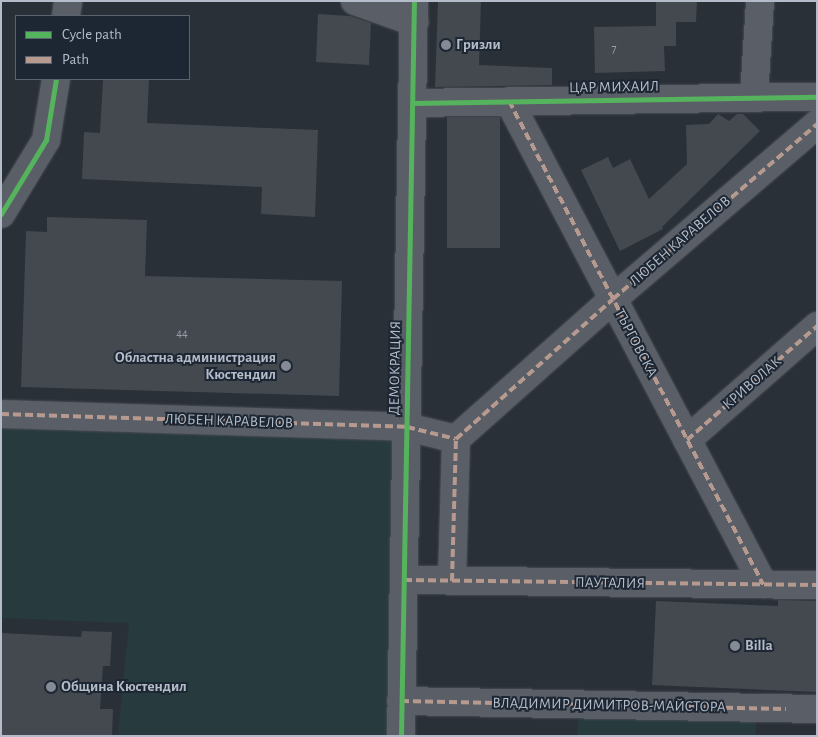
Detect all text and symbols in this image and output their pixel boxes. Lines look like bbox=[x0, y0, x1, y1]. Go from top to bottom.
legend bbox=[15, 15, 190, 80]
text: Cycle path bbox=[62, 27, 122, 42]
place label: Гризли bbox=[456, 36, 501, 54]
marker: Гризли bbox=[440, 39, 452, 51]
house number: 7 bbox=[611, 42, 617, 56]
text: Path bbox=[62, 52, 89, 67]
street label: ЦАР МИХАИЛ bbox=[569, 77, 659, 97]
street label: ЛЮБЕН KАРАВЕЛОВ bbox=[626, 192, 734, 290]
street label: ТЪРГОВСКА bbox=[611, 306, 661, 380]
street label: ДЕМОКРАЦИЯ bbox=[385, 321, 405, 415]
house number: 44 bbox=[176, 327, 188, 341]
place label: Областна администрация Кюстендил bbox=[115, 348, 276, 383]
street label: КРИВОЛАК bbox=[719, 353, 785, 413]
marker: Областна администрация Кюстендил bbox=[280, 360, 292, 372]
street label: ЛЮБЕН KАРАВЕЛОВ bbox=[165, 410, 293, 432]
street label: ПАУТАЛИЯ bbox=[575, 573, 645, 593]
place label: Billa bbox=[745, 637, 773, 655]
marker: Billa bbox=[729, 640, 741, 652]
place label: Община Кюстендил bbox=[61, 678, 187, 696]
marker: Община Кюстендил bbox=[45, 681, 57, 693]
street label: ВЛАДИМИР ДИМИТРОВ-МАЙСТОРА bbox=[492, 694, 726, 716]

